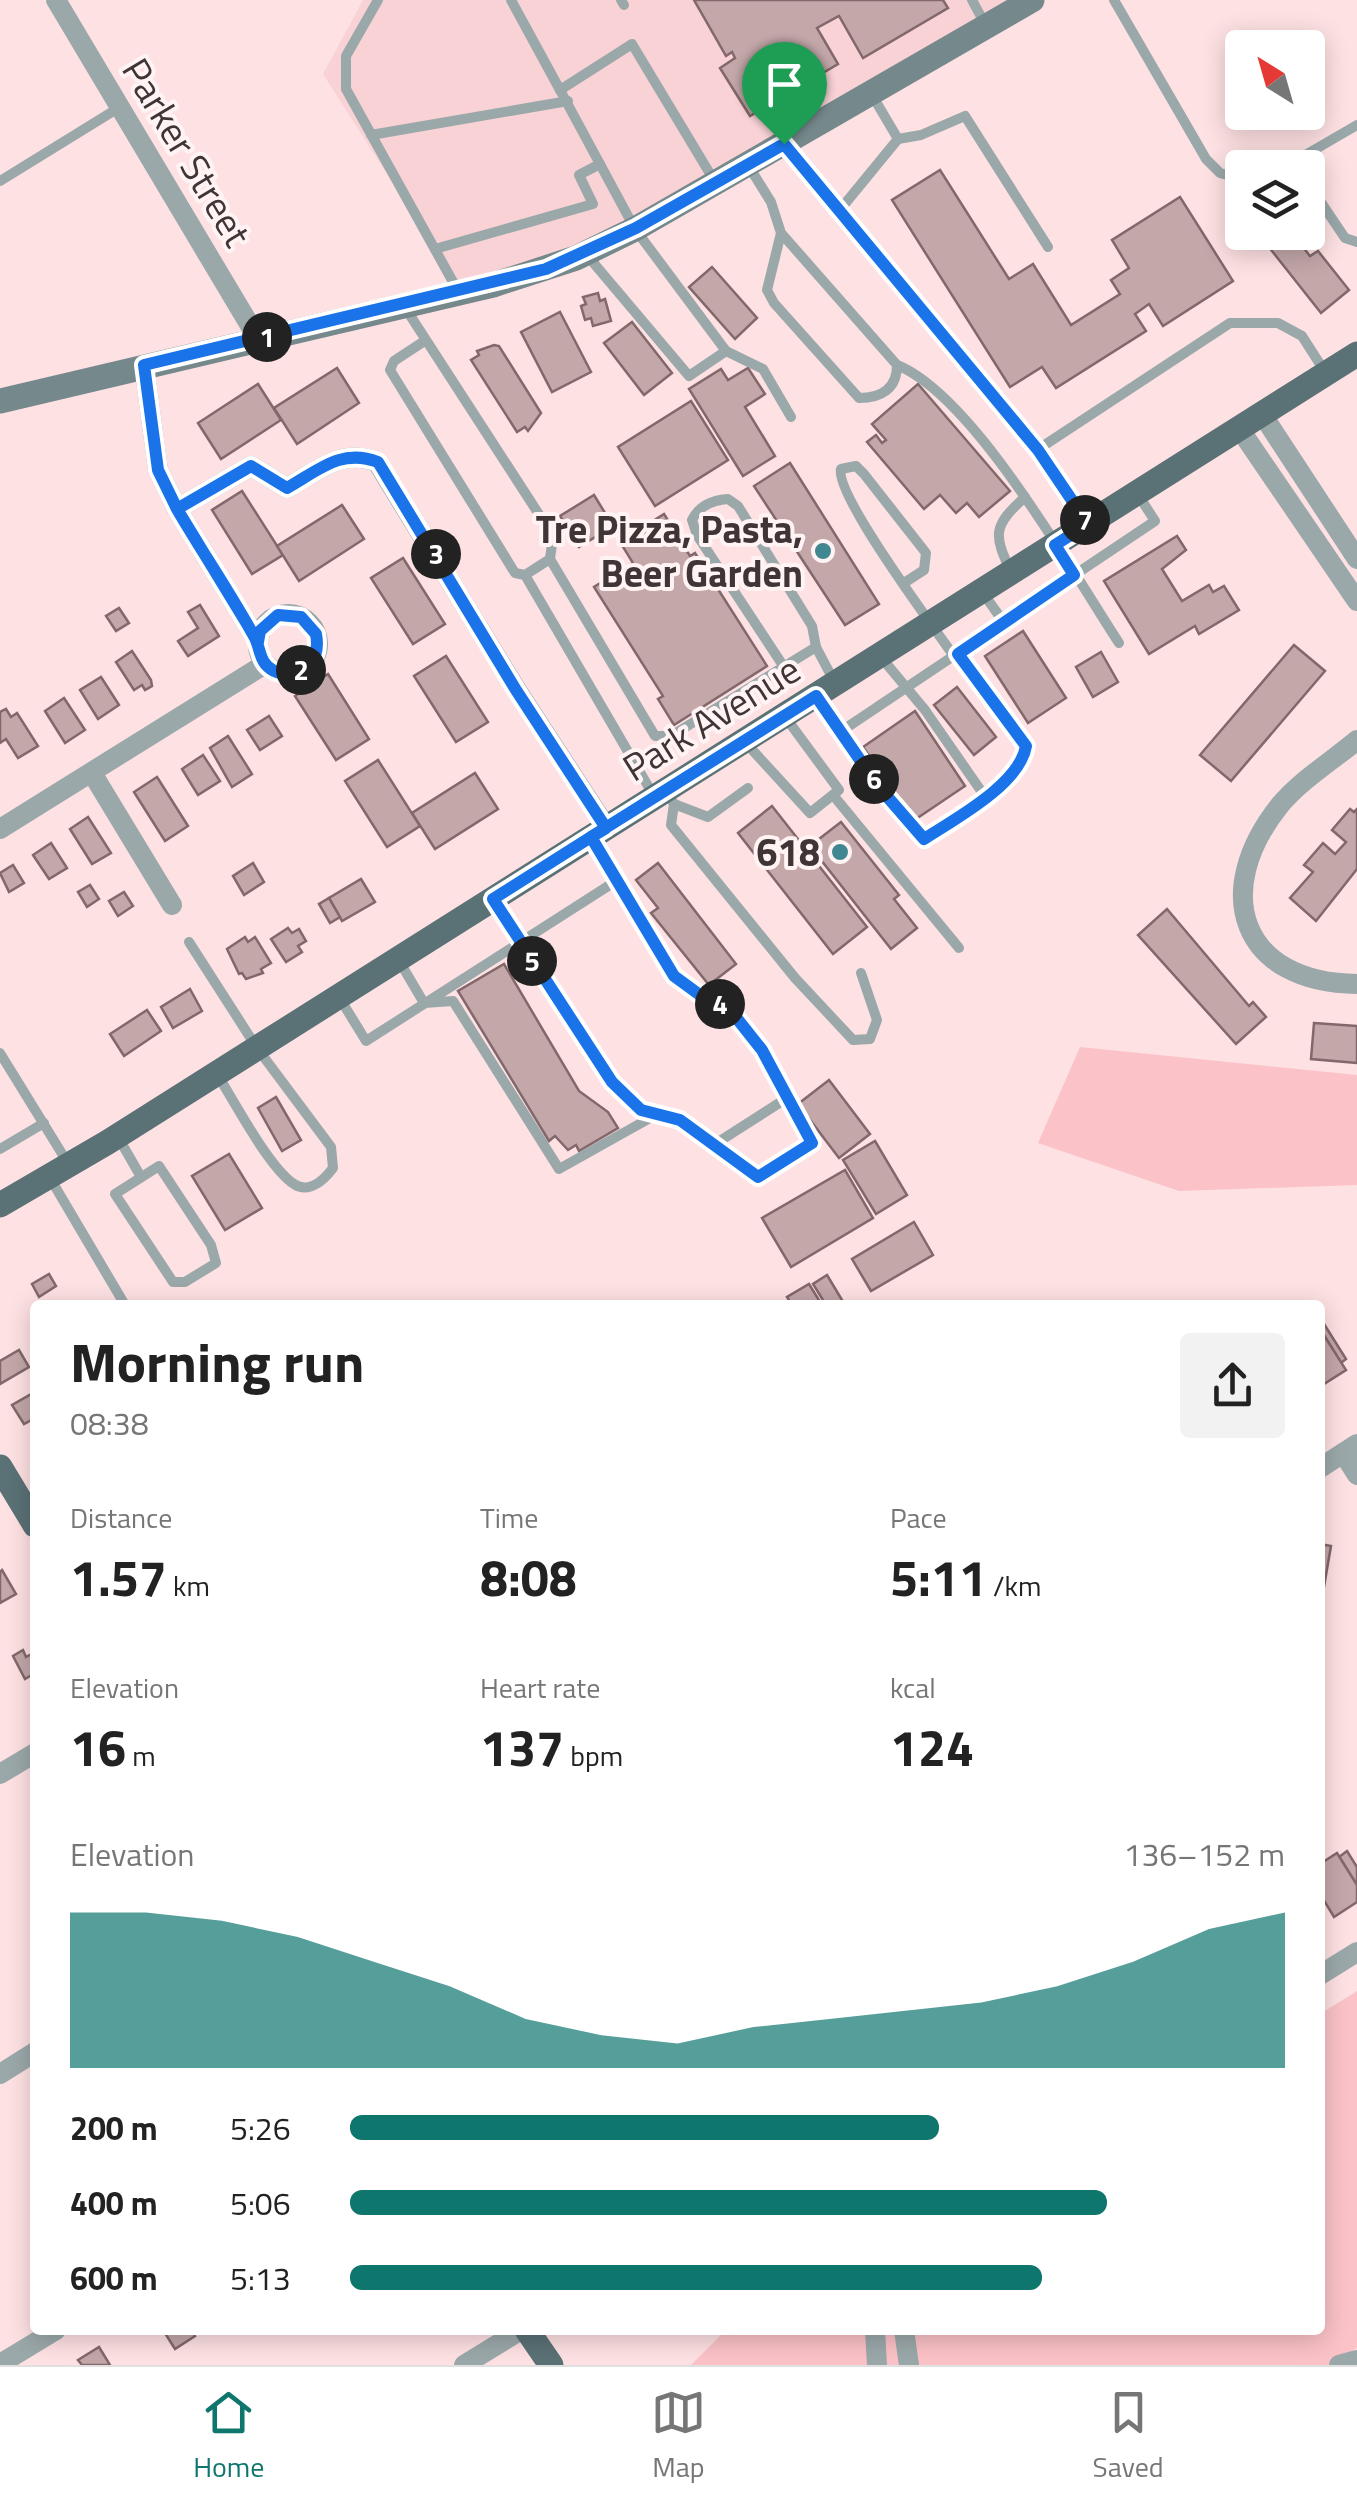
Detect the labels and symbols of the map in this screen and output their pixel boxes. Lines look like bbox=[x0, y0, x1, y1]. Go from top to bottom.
north arrow bbox=[1225, 30, 1325, 130]
pin bbox=[742, 42, 827, 145]
street label: Parker Street bbox=[108, 47, 266, 257]
pin: 1 bbox=[242, 312, 292, 362]
pin: 7 bbox=[1060, 495, 1110, 545]
place label: Tre Pizza, Pasta, Beer Garden bbox=[536, 500, 803, 602]
pin: 3 bbox=[411, 529, 461, 579]
marker: Tre Pizza, Pasta, Beer Garden bbox=[812, 540, 834, 562]
street label: Park Avenue bbox=[611, 640, 811, 796]
pin: 2 bbox=[276, 645, 326, 695]
pin: 6 bbox=[849, 754, 899, 804]
place label: 618 bbox=[756, 823, 820, 881]
marker: 618 bbox=[829, 841, 851, 863]
pin: 5 bbox=[507, 936, 557, 986]
pin: 4 bbox=[695, 979, 745, 1029]

